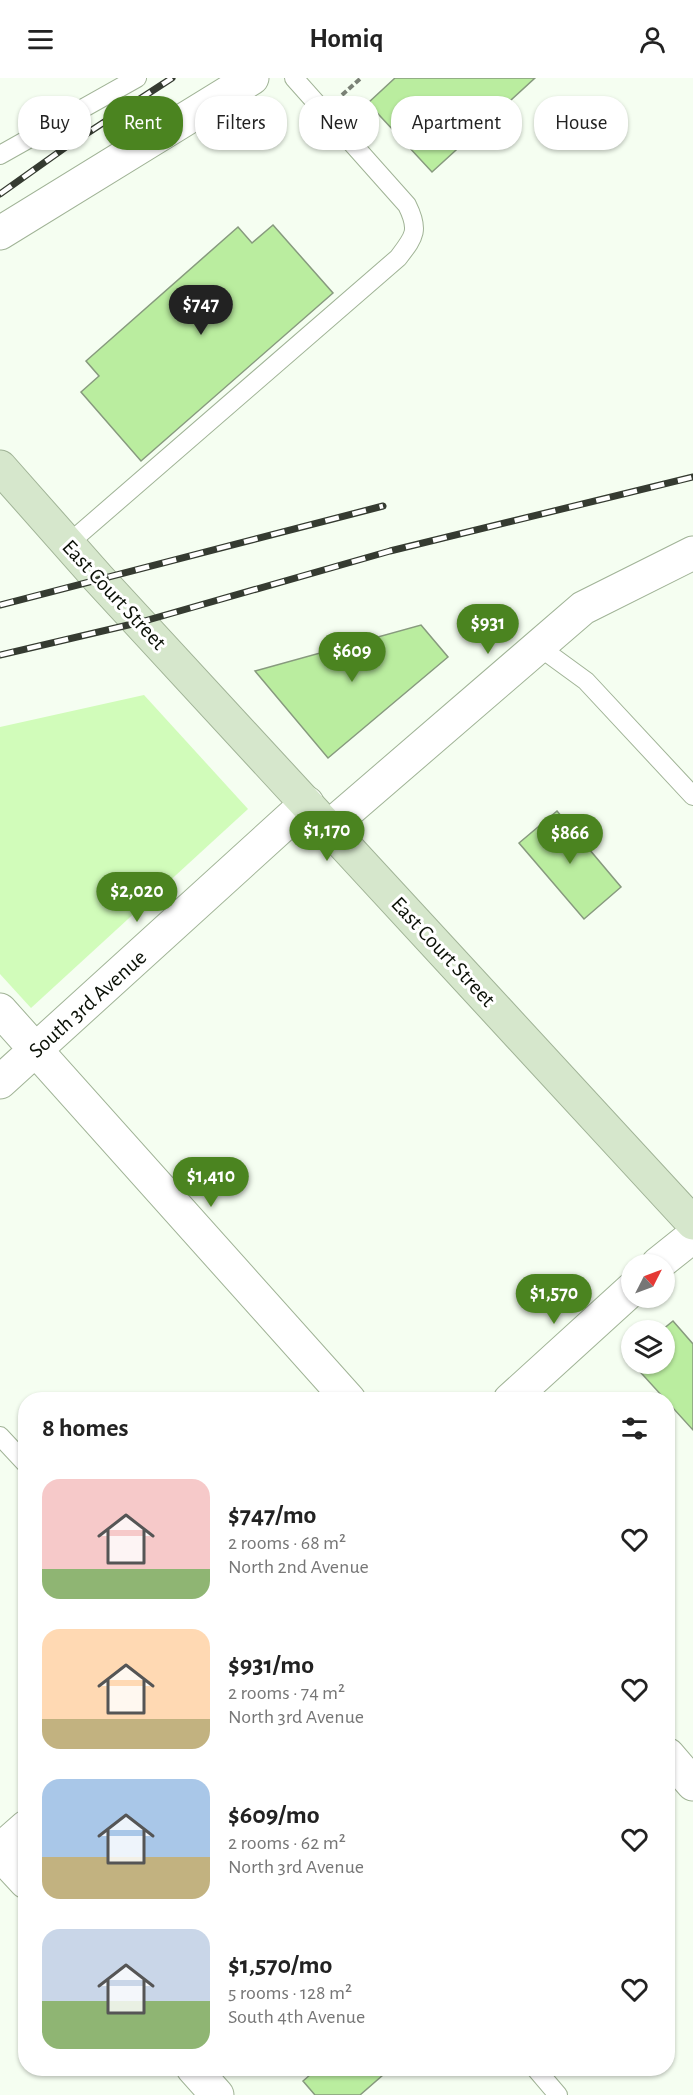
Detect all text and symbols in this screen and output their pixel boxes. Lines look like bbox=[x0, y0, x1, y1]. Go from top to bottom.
icon: menu bbox=[24, 23, 57, 56]
icon: person bbox=[636, 23, 669, 56]
text: Homiq bbox=[309, 25, 384, 52]
chip: Buy bbox=[18, 96, 91, 150]
chip: Rent bbox=[103, 96, 183, 150]
chip: Filters bbox=[195, 96, 287, 150]
chip: New bbox=[299, 96, 379, 150]
chip: Apartment bbox=[391, 96, 522, 150]
chip: House bbox=[534, 96, 628, 150]
pin: $747 bbox=[165, 285, 237, 336]
text: $747 bbox=[183, 294, 219, 314]
street label: East Court Street bbox=[58, 535, 171, 654]
pin: $931 bbox=[452, 604, 524, 655]
text: $931 bbox=[471, 613, 505, 633]
pin: $609 bbox=[316, 632, 388, 683]
text: $609 bbox=[333, 641, 371, 661]
pin: $1,170 bbox=[278, 811, 376, 862]
pin: $866 bbox=[534, 814, 606, 865]
text: $1,170 bbox=[303, 820, 351, 840]
text: $866 bbox=[551, 823, 589, 843]
pin: $2,020 bbox=[88, 872, 186, 923]
text: $2,020 bbox=[110, 881, 164, 901]
street label: East Court Street bbox=[387, 892, 500, 1011]
street label: South 3rd Avenue bbox=[25, 946, 151, 1062]
pin: $1,410 bbox=[162, 1157, 260, 1208]
text: $1,410 bbox=[187, 1166, 235, 1186]
north arrow bbox=[621, 1254, 675, 1308]
map controls bbox=[621, 1254, 675, 1374]
pin: $1,570 bbox=[505, 1274, 603, 1325]
text: $1,570 bbox=[530, 1283, 578, 1303]
button: layers bbox=[621, 1320, 675, 1374]
icon: filters bbox=[618, 1412, 651, 1445]
text: 8 homes bbox=[42, 1415, 129, 1441]
text: $747/mo bbox=[228, 1502, 316, 1528]
icon: home bbox=[90, 1503, 162, 1575]
icon: heart bbox=[618, 1523, 651, 1556]
text: 2 rooms · 68 m² bbox=[228, 1533, 346, 1553]
text: North 2nd Avenue bbox=[228, 1557, 369, 1577]
text: $931/mo bbox=[228, 1652, 314, 1678]
icon: home bbox=[90, 1653, 162, 1725]
icon: heart bbox=[618, 1673, 651, 1706]
text: 2 rooms · 74 m² bbox=[228, 1683, 345, 1703]
text: North 3rd Avenue bbox=[228, 1707, 364, 1727]
text: $609/mo bbox=[228, 1802, 320, 1828]
icon: home bbox=[90, 1803, 162, 1875]
icon: heart bbox=[618, 1823, 651, 1856]
text: 2 rooms · 62 m² bbox=[228, 1833, 346, 1853]
text: North 3rd Avenue bbox=[228, 1857, 364, 1877]
text: $1,570/mo bbox=[228, 1952, 332, 1978]
icon: home bbox=[90, 1953, 162, 2025]
icon: heart bbox=[618, 1973, 651, 2006]
text: 5 rooms · 128 m² bbox=[228, 1983, 352, 2003]
text: South 4th Avenue bbox=[228, 2007, 365, 2027]

